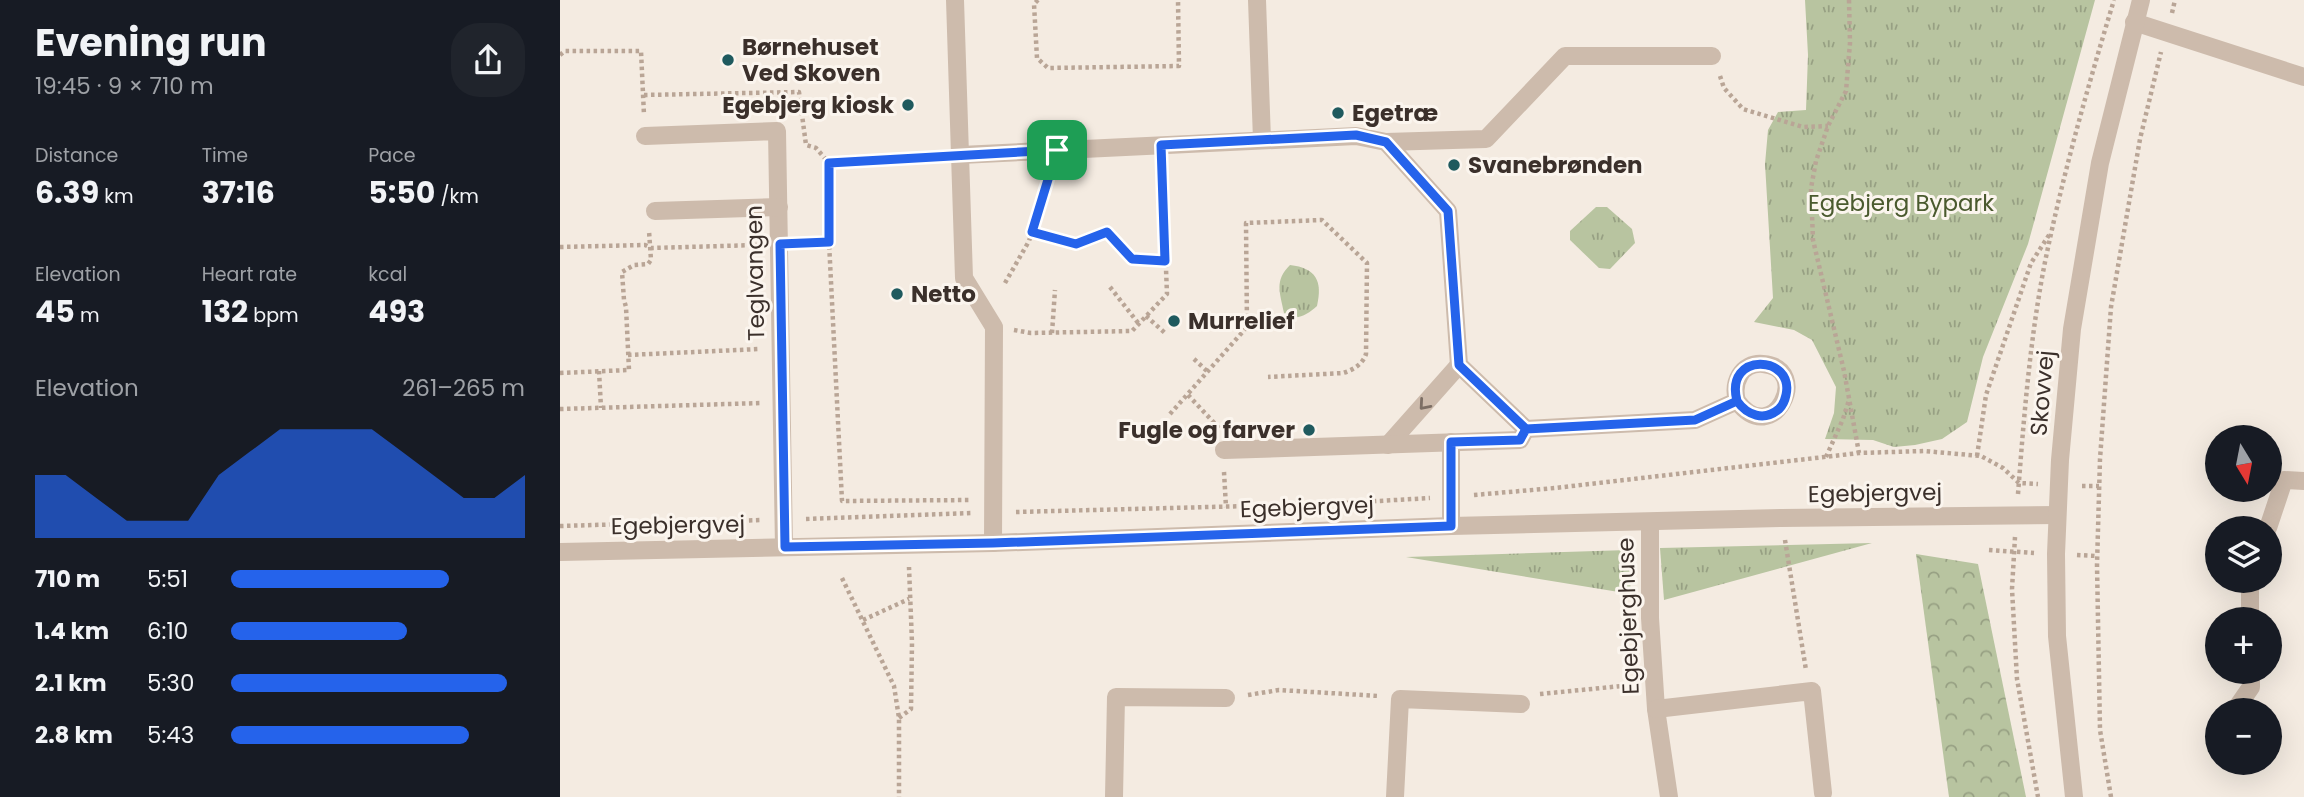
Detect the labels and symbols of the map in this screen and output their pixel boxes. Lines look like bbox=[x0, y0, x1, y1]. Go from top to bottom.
place label: Børnehuset Ved Skoven bbox=[742, 31, 881, 89]
marker: Børnehuset Ved Skoven bbox=[720, 52, 736, 68]
place label: Egebjerg kiosk bbox=[722, 89, 895, 121]
marker: Egebjerg kiosk bbox=[900, 97, 916, 113]
place label: Egetræ bbox=[1352, 97, 1438, 129]
marker: Egetræ bbox=[1330, 105, 1346, 121]
pin bbox=[1027, 120, 1087, 180]
place label: Svanebrønden bbox=[1468, 149, 1643, 181]
marker: Svanebrønden bbox=[1446, 157, 1462, 173]
park label: Egebjerg Bypark bbox=[1808, 187, 1994, 219]
street label: Teglvangen bbox=[738, 205, 772, 341]
place label: Netto bbox=[911, 278, 976, 310]
marker: Netto bbox=[889, 286, 905, 302]
place label: Murrelief bbox=[1188, 305, 1295, 337]
marker: Murrelief bbox=[1166, 313, 1182, 329]
street label: Skovvej bbox=[2022, 349, 2062, 437]
one-way arrow bbox=[1420, 397, 1432, 410]
place label: Fugle og farver bbox=[1118, 414, 1295, 446]
marker: Fugle og farver bbox=[1301, 422, 1317, 438]
north arrow bbox=[2205, 425, 2282, 502]
street label: Egebjergvej bbox=[1808, 476, 1942, 510]
street label: Egebjergvej bbox=[1239, 489, 1375, 525]
street label: Egebjergvej bbox=[611, 508, 745, 542]
street label: Egebjerghuse bbox=[1609, 537, 1647, 695]

